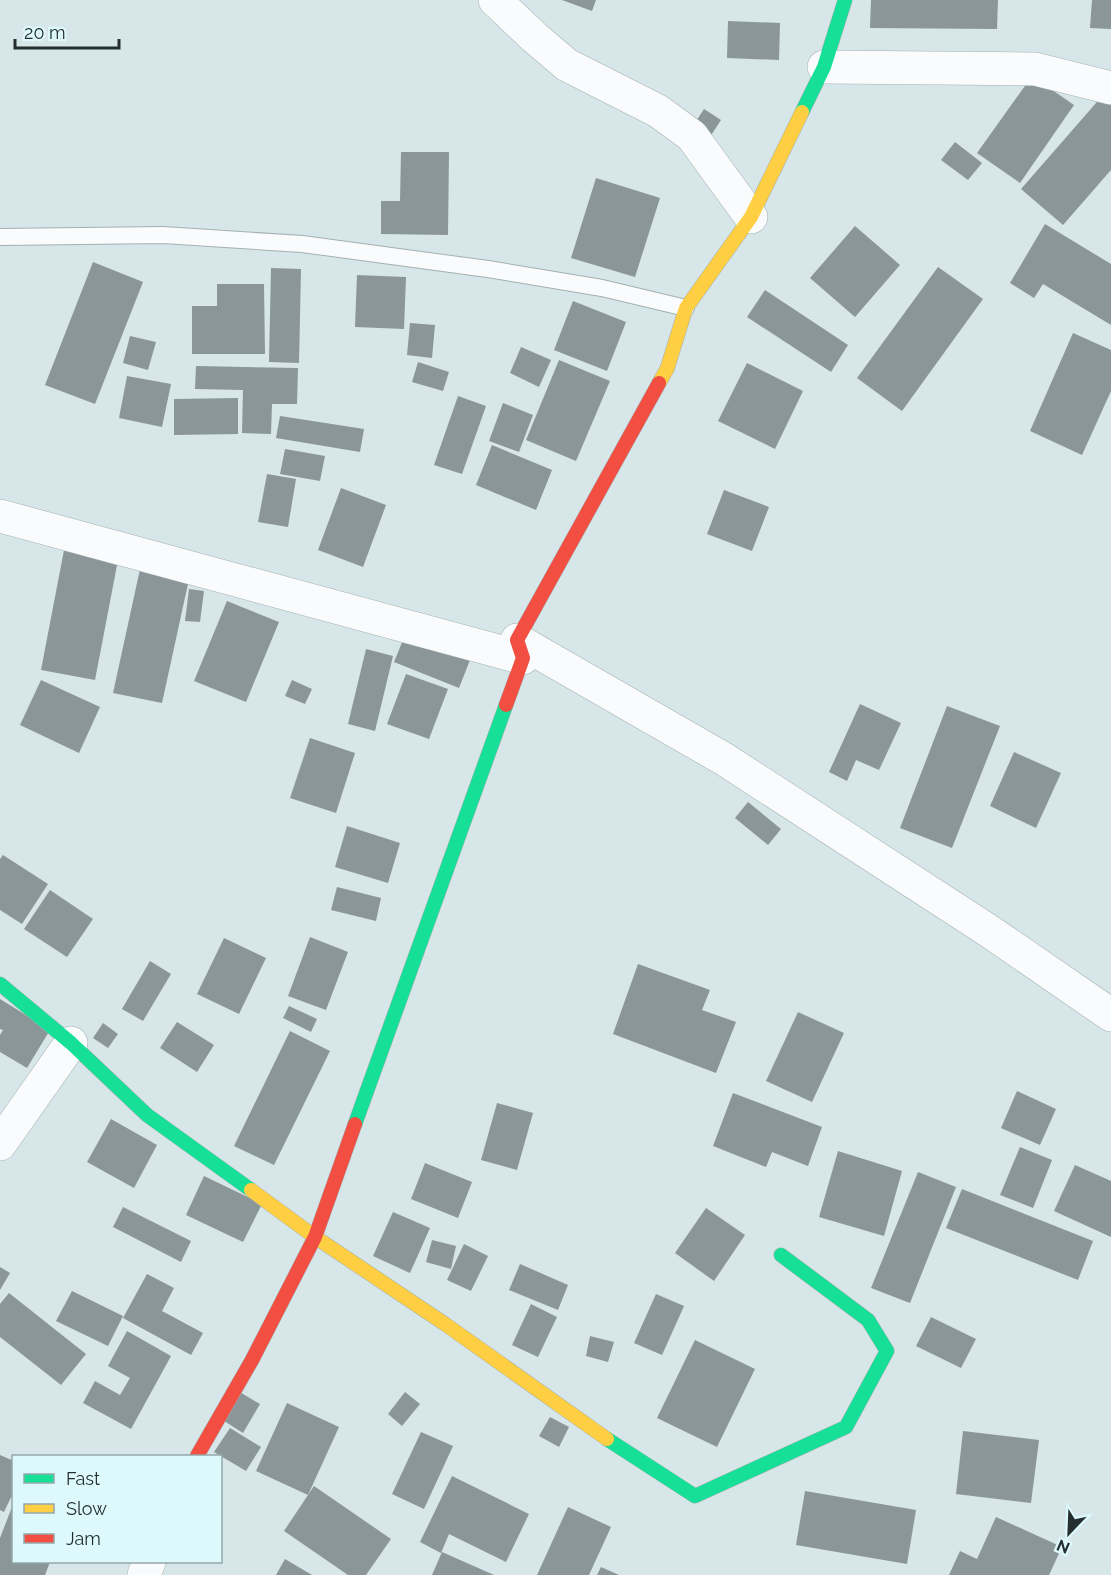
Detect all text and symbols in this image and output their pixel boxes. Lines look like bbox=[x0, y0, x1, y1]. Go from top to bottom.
scale bar bbox=[15, 12, 118, 50]
text: 20 m bbox=[24, 22, 66, 43]
legend bbox=[12, 1455, 222, 1563]
text: Fast bbox=[66, 1468, 100, 1489]
text: Slow bbox=[66, 1498, 107, 1519]
north arrow bbox=[1039, 1503, 1099, 1563]
text: Jam bbox=[66, 1528, 101, 1549]
text: N bbox=[1054, 1535, 1073, 1557]

